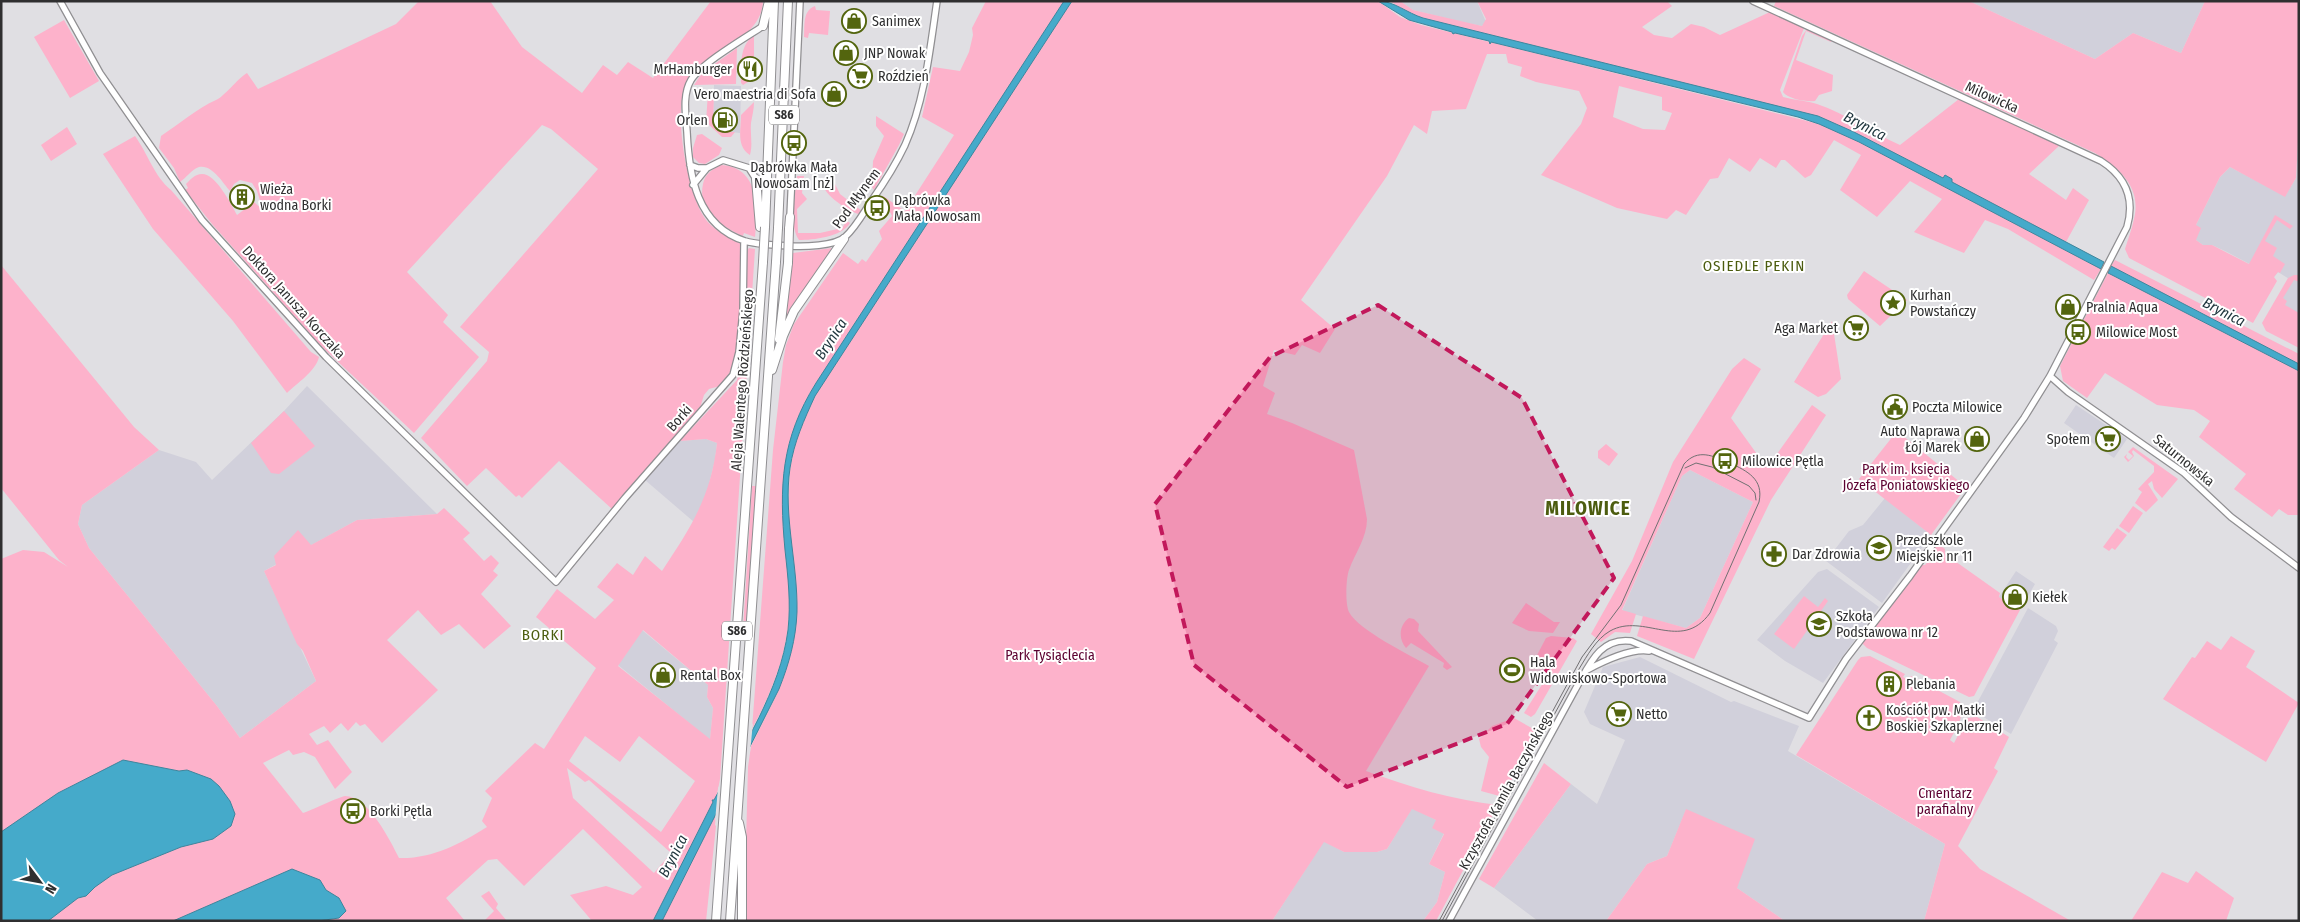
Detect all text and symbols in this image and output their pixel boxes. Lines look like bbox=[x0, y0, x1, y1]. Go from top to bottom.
shop icon: Sanimex bbox=[841, 8, 867, 34]
place label: Sanimex bbox=[872, 13, 921, 30]
shop icon: JNP Nowak bbox=[833, 40, 859, 66]
place label: JNP Nowak bbox=[864, 45, 926, 62]
restaurant icon: MrHamburger bbox=[737, 56, 763, 82]
place label: MrHamburger bbox=[653, 61, 732, 78]
supermarket icon: Roździeń bbox=[847, 63, 873, 89]
place label: Roździeń bbox=[878, 68, 929, 85]
street label: Milowicka bbox=[1963, 78, 2021, 117]
shop icon: Vero maestria di Sofa bbox=[821, 81, 847, 107]
place label: Vero maestria di Sofa bbox=[694, 86, 816, 103]
road number: S86 bbox=[769, 106, 799, 124]
fuel station icon: Orlen bbox=[712, 107, 738, 133]
water label: Brynica bbox=[1841, 108, 1890, 144]
place label: Orlen bbox=[676, 112, 708, 129]
bus stop icon: Dąbrówka Mała Nowosam [nż] bbox=[781, 130, 807, 156]
place label: Dąbrówka Mała Nowosam [nż] bbox=[750, 159, 838, 192]
street label: Pod Młynem bbox=[829, 165, 884, 232]
place label: Wieża wodna Borki bbox=[260, 181, 332, 214]
building icon: Wieża wodna Borki bbox=[229, 184, 255, 210]
place label: Dąbrówka Mała Nowosam bbox=[894, 192, 981, 225]
bus stop icon: Dąbrówka Mała Nowosam bbox=[864, 195, 890, 221]
street label: Doktora Janusza Korczaka bbox=[239, 243, 349, 362]
district label: OSIEDLE PEKIN bbox=[1703, 257, 1805, 275]
place label: Kurhan Powstańczy bbox=[1910, 287, 1977, 320]
street label: Aleja Walentego Roździeńskiego bbox=[728, 289, 757, 472]
place icon: Kurhan Powstańczy bbox=[1880, 290, 1906, 316]
shop icon: Pralnia Aqua bbox=[2055, 294, 2081, 320]
water label: Brynica bbox=[2200, 294, 2249, 330]
place label: Pralnia Aqua bbox=[2086, 299, 2158, 316]
water label: Brynica bbox=[811, 315, 851, 363]
supermarket icon: Aga Market bbox=[1843, 315, 1869, 341]
bus stop icon: Milowice Most bbox=[2065, 319, 2091, 345]
place label: Aga Market bbox=[1775, 320, 1838, 337]
place label: Milowice Most bbox=[2096, 324, 2177, 341]
public building icon: Poczta Milowice bbox=[1882, 394, 1908, 420]
place label: Poczta Milowice bbox=[1912, 399, 2002, 416]
street label: Borki bbox=[663, 401, 696, 435]
place label: Auto Naprawa Łój Marek bbox=[1880, 423, 1960, 456]
shop icon: Auto Naprawa Łój Marek bbox=[1964, 426, 1990, 452]
supermarket icon: Społem bbox=[2095, 426, 2121, 452]
place label: Społem bbox=[2047, 431, 2090, 448]
street label: Saturnowska bbox=[2150, 431, 2218, 490]
bus stop icon: Milowice Pętla bbox=[1712, 448, 1738, 474]
place label: Milowice Pętla bbox=[1742, 453, 1824, 470]
park label: Park im. księcia Józefa Poniatowskiego bbox=[1842, 461, 1970, 494]
district label: MILOWICE bbox=[1545, 497, 1631, 520]
place label: Przedszkole Miejskie nr 11 bbox=[1896, 532, 1972, 565]
school or university icon: Przedszkole Miejskie nr 11 bbox=[1866, 535, 1892, 561]
pharmacy icon: Dar Zdrowia bbox=[1761, 541, 1787, 567]
place label: Dar Zdrowia bbox=[1792, 546, 1860, 563]
shop icon: Kiełek bbox=[2002, 584, 2028, 610]
place label: Kiełek bbox=[2032, 589, 2068, 606]
place label: Szkoła Podstawowa nr 12 bbox=[1836, 608, 1938, 641]
school or university icon: Szkoła Podstawowa nr 12 bbox=[1806, 611, 1832, 637]
road number: S86 bbox=[722, 622, 752, 640]
district label: BORKI bbox=[522, 626, 564, 644]
park label: Park Tysiąclecia bbox=[1005, 647, 1095, 664]
place label: Hala Widowiskowo-Sportowa bbox=[1530, 654, 1667, 687]
sports icon: Hala Widowiskowo-Sportowa bbox=[1499, 657, 1525, 683]
shop icon: Rental Box bbox=[650, 662, 676, 688]
place label: Rental Box bbox=[680, 667, 742, 684]
building icon: Plebania bbox=[1876, 671, 1902, 697]
place label: Plebania bbox=[1906, 676, 1956, 693]
supermarket icon: Netto bbox=[1606, 701, 1632, 727]
place label: Kościół pw. Matki Boskiej Szkaplerznej bbox=[1886, 702, 2002, 735]
church icon: Kościół pw. Matki Boskiej Szkaplerznej bbox=[1856, 705, 1882, 731]
place label: Netto bbox=[1636, 706, 1668, 723]
street label: Krzysztofa Kamila Baczyńskiego bbox=[1455, 708, 1557, 873]
park label: Cmentarz parafialny bbox=[1917, 785, 1974, 818]
bus stop icon: Borki Pętla bbox=[340, 798, 366, 824]
place label: Borki Pętla bbox=[370, 803, 432, 820]
water label: Brynica bbox=[655, 831, 691, 880]
north arrow bbox=[15, 857, 65, 907]
text: N bbox=[41, 881, 60, 897]

